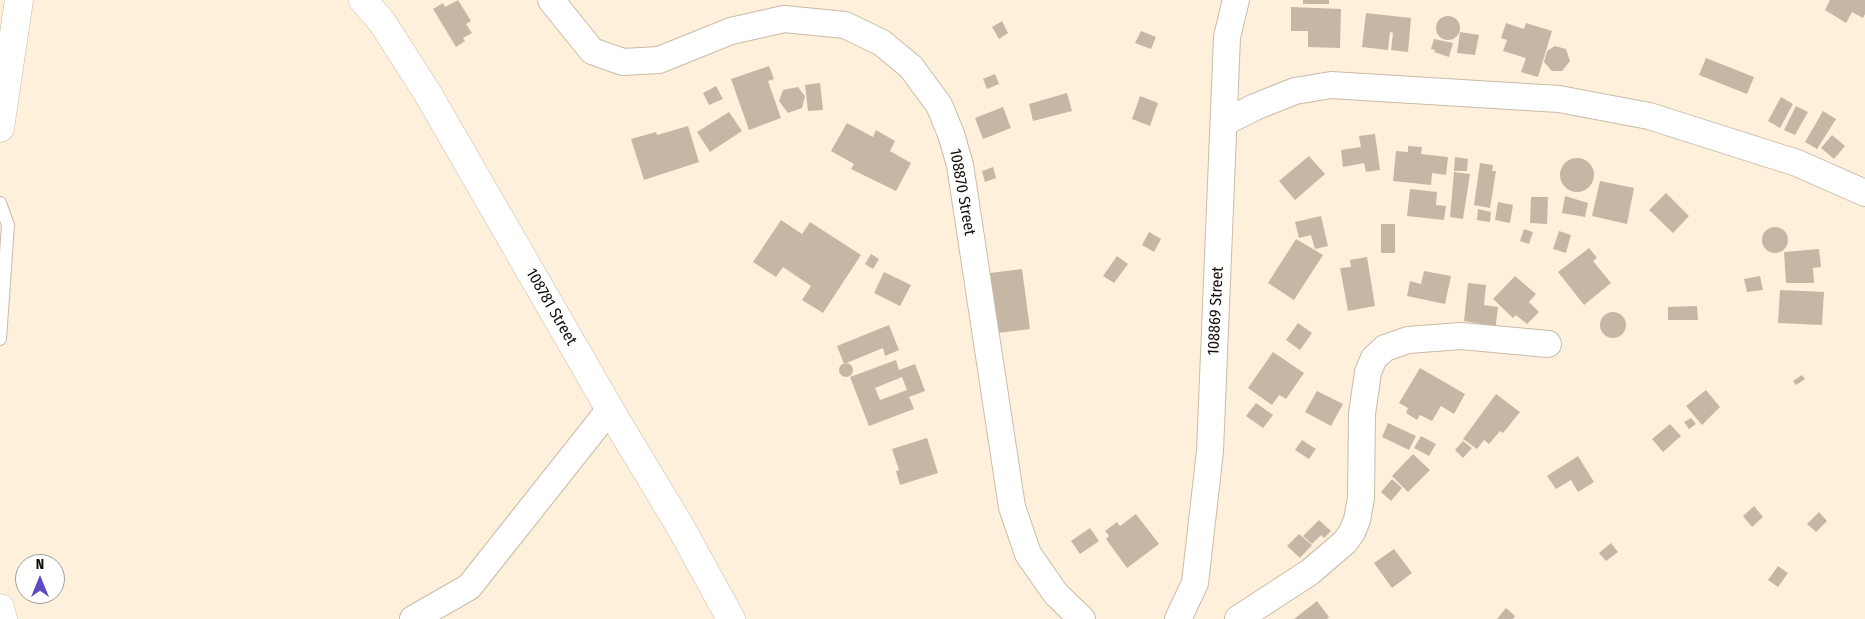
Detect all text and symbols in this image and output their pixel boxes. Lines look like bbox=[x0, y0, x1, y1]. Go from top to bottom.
street label: 108870 Street bbox=[945, 147, 979, 237]
street label: 108781 Street bbox=[521, 265, 581, 349]
street label: 108869 Street bbox=[1204, 266, 1228, 356]
north arrow bbox=[15, 554, 65, 604]
text: N bbox=[36, 556, 44, 573]

